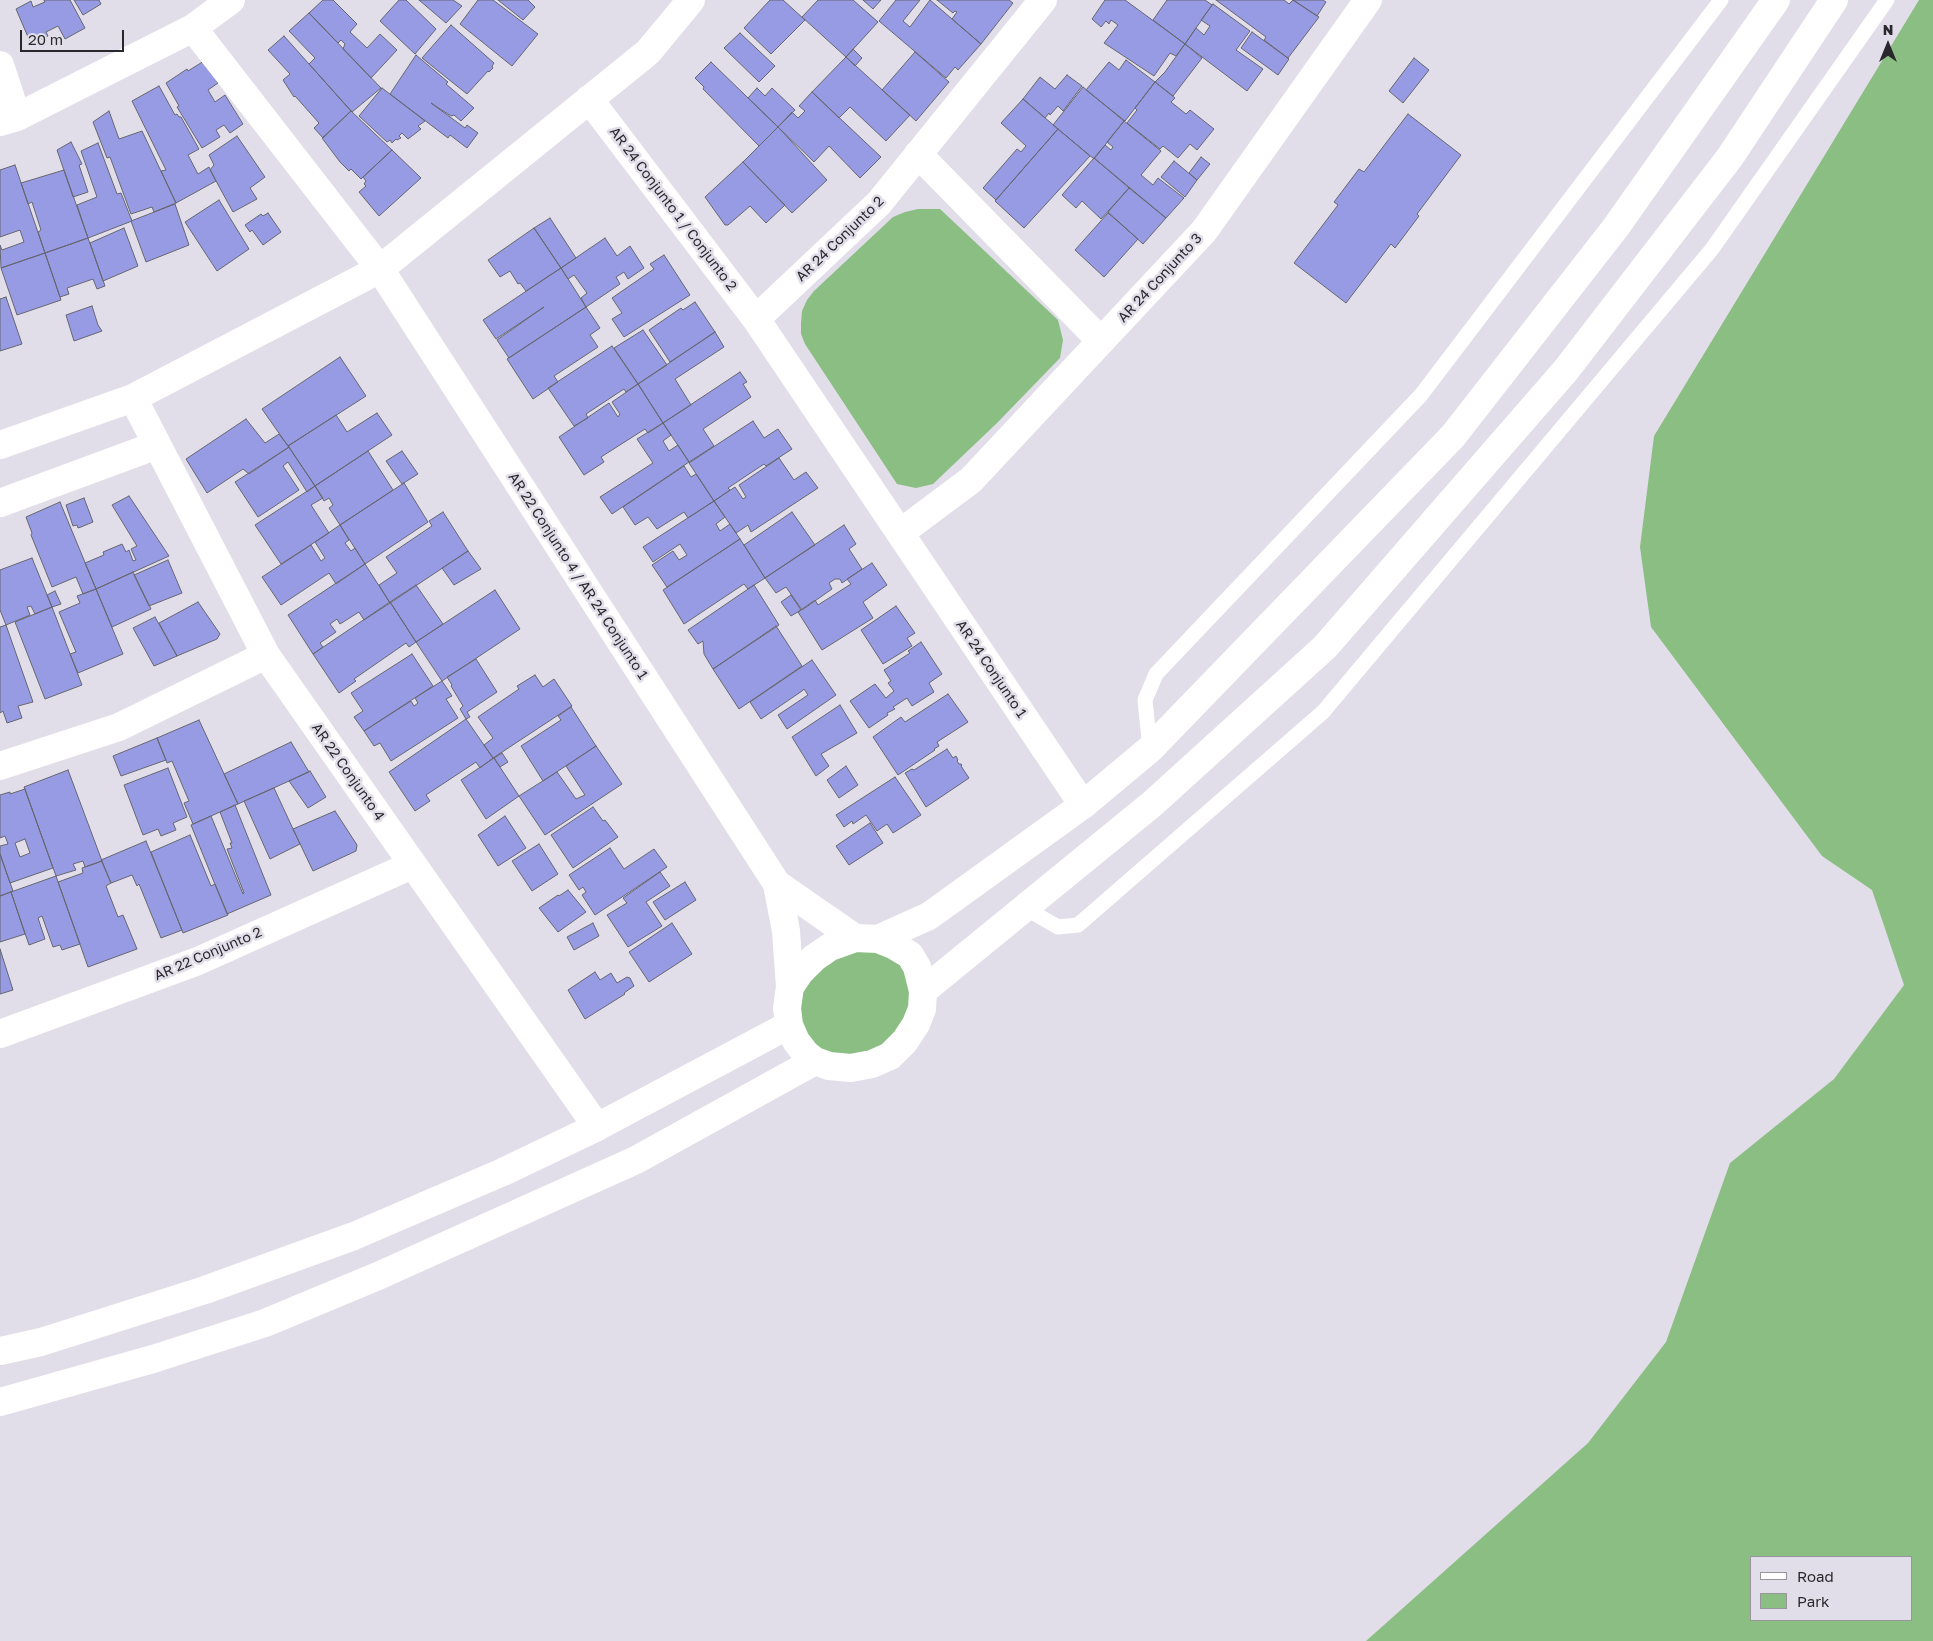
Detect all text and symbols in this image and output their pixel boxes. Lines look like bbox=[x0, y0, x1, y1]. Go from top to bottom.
scale bar bbox=[22, 20, 126, 52]
north arrow bbox=[1863, 20, 1913, 70]
text: N bbox=[1883, 21, 1893, 38]
text: 20 m bbox=[28, 30, 63, 48]
street label: AR 24 Conjunto 1 / Conjunto 2 bbox=[606, 124, 740, 294]
street label: AR 24 Conjunto 2 bbox=[793, 193, 887, 285]
street label: AR 24 Conjunto 3 bbox=[1114, 230, 1206, 326]
street label: AR 22 Conjunto 4 / AR 24 Conjunto 1 bbox=[505, 469, 651, 683]
street label: AR 24 Conjunto 1 bbox=[952, 617, 1030, 721]
street label: AR 22 Conjunto 4 bbox=[308, 720, 388, 824]
street label: AR 22 Conjunto 2 bbox=[152, 924, 264, 984]
legend bbox=[1750, 1556, 1913, 1621]
text: Road bbox=[1797, 1567, 1834, 1585]
text: Park bbox=[1797, 1592, 1829, 1610]

